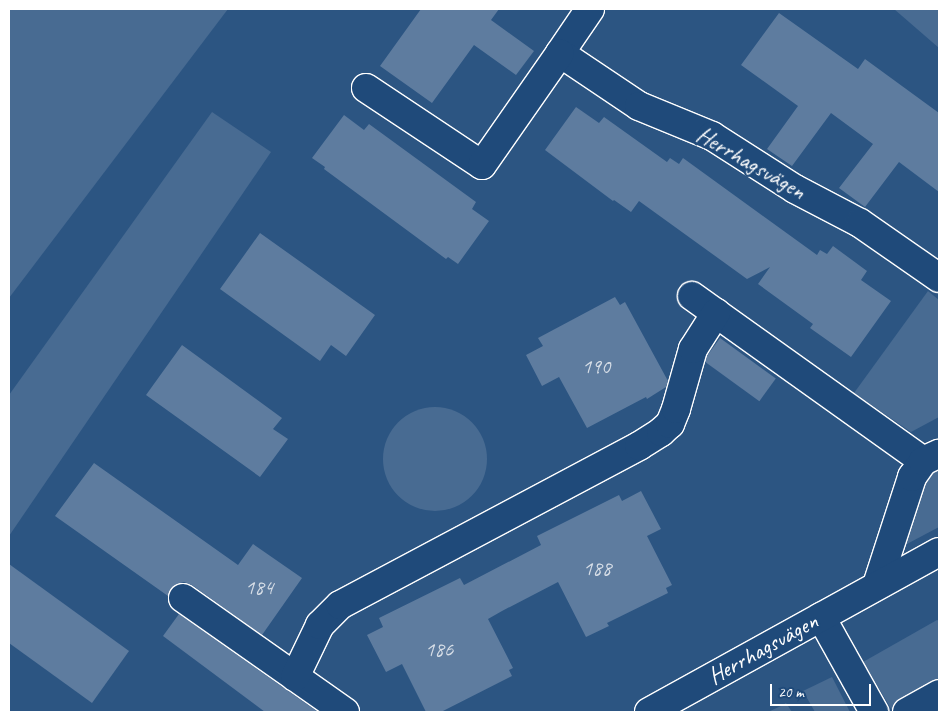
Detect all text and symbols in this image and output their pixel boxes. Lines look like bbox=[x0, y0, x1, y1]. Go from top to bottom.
street label: Herrhagsvägen bbox=[691, 120, 811, 206]
house number: 190 bbox=[582, 353, 610, 379]
house number: 188 bbox=[583, 555, 611, 581]
house number: 184 bbox=[245, 574, 273, 600]
street label: Herrhagsvägen bbox=[703, 607, 823, 691]
house number: 186 bbox=[425, 636, 453, 662]
scale bar bbox=[773, 674, 874, 706]
text: 20 m bbox=[778, 683, 804, 702]

